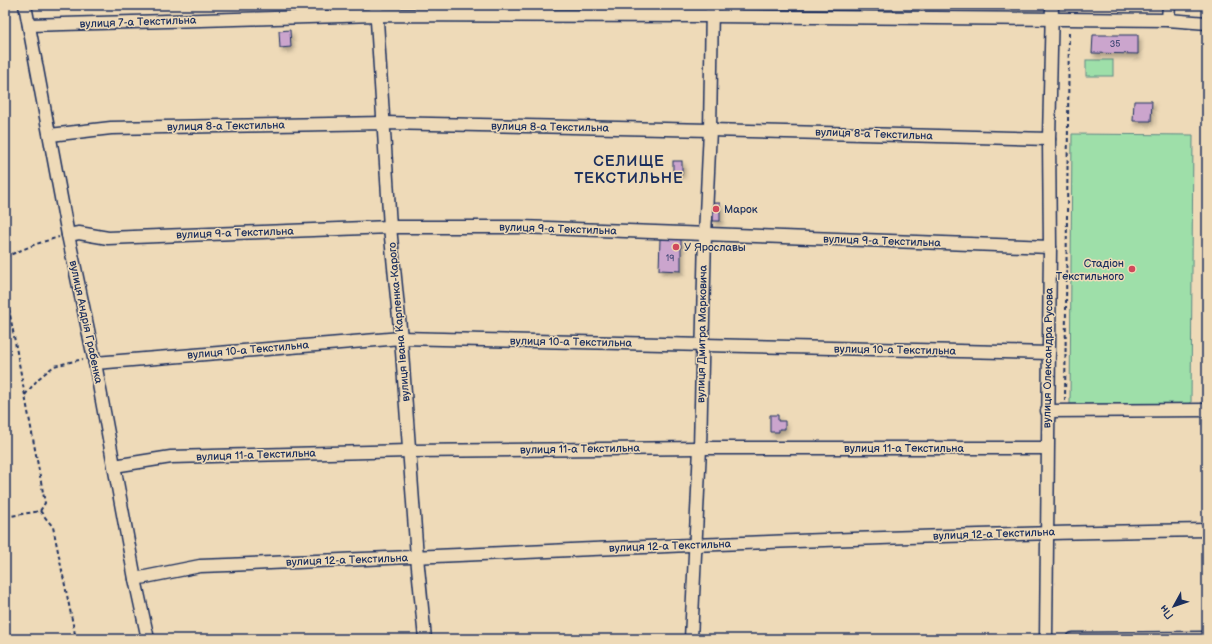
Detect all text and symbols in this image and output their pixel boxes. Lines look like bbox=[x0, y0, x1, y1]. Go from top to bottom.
street label: вулиця 7-а Текстильна bbox=[79, 13, 197, 31]
house number: 35 bbox=[1110, 39, 1120, 50]
street label: вулиця 8-а Текстильна bbox=[167, 118, 286, 134]
street label: вулиця 8-а Текстильна bbox=[491, 119, 610, 135]
street label: вулиця 8-а Текстильна bbox=[815, 125, 934, 143]
district label: СЕЛИЩЕ ТЕКСТИЛЬНЕ bbox=[574, 152, 684, 188]
place label: Марок bbox=[724, 203, 758, 216]
marker: Марок bbox=[711, 204, 721, 214]
street label: вулиця 9-а Текстильна bbox=[499, 220, 618, 238]
street label: вулиця 9-а Текстильна bbox=[176, 224, 295, 242]
street label: вулиця 9-а Текстильна bbox=[823, 232, 942, 250]
place label: У Ярославы bbox=[684, 241, 746, 254]
street label: вулиця Івана Карпенка-Карого bbox=[386, 242, 412, 402]
marker: У Ярославы bbox=[671, 242, 681, 252]
house number: 19 bbox=[666, 253, 674, 264]
place label: Стадіон Текстильного bbox=[1056, 257, 1124, 283]
street label: вулиця Андрія Грабенка bbox=[67, 259, 106, 385]
street label: вулиця Дмитра Марковича bbox=[694, 264, 710, 403]
marker: Стадіон Текстильного bbox=[1127, 264, 1137, 274]
street label: вулиця Олександра Русова bbox=[1040, 287, 1056, 428]
street label: вулиця 10-а Текстильна bbox=[510, 334, 633, 350]
street label: вулиця 10-а Текстильна bbox=[187, 338, 310, 362]
street label: вулиця 10-а Текстильна bbox=[834, 342, 957, 358]
street label: вулиця 11-а Текстильна bbox=[520, 441, 641, 457]
street label: вулиця 11-а Текстильна bbox=[844, 442, 965, 455]
street label: вулиця 11-а Текстильна bbox=[196, 446, 317, 464]
street label: вулиця 12-а Текстильна bbox=[933, 525, 1056, 543]
street label: вулиця 12-а Текстильна bbox=[609, 537, 732, 555]
street label: вулиця 12-а Текстильна bbox=[286, 551, 409, 569]
north arrow bbox=[1154, 586, 1194, 626]
text: Пн bbox=[1157, 602, 1176, 622]

